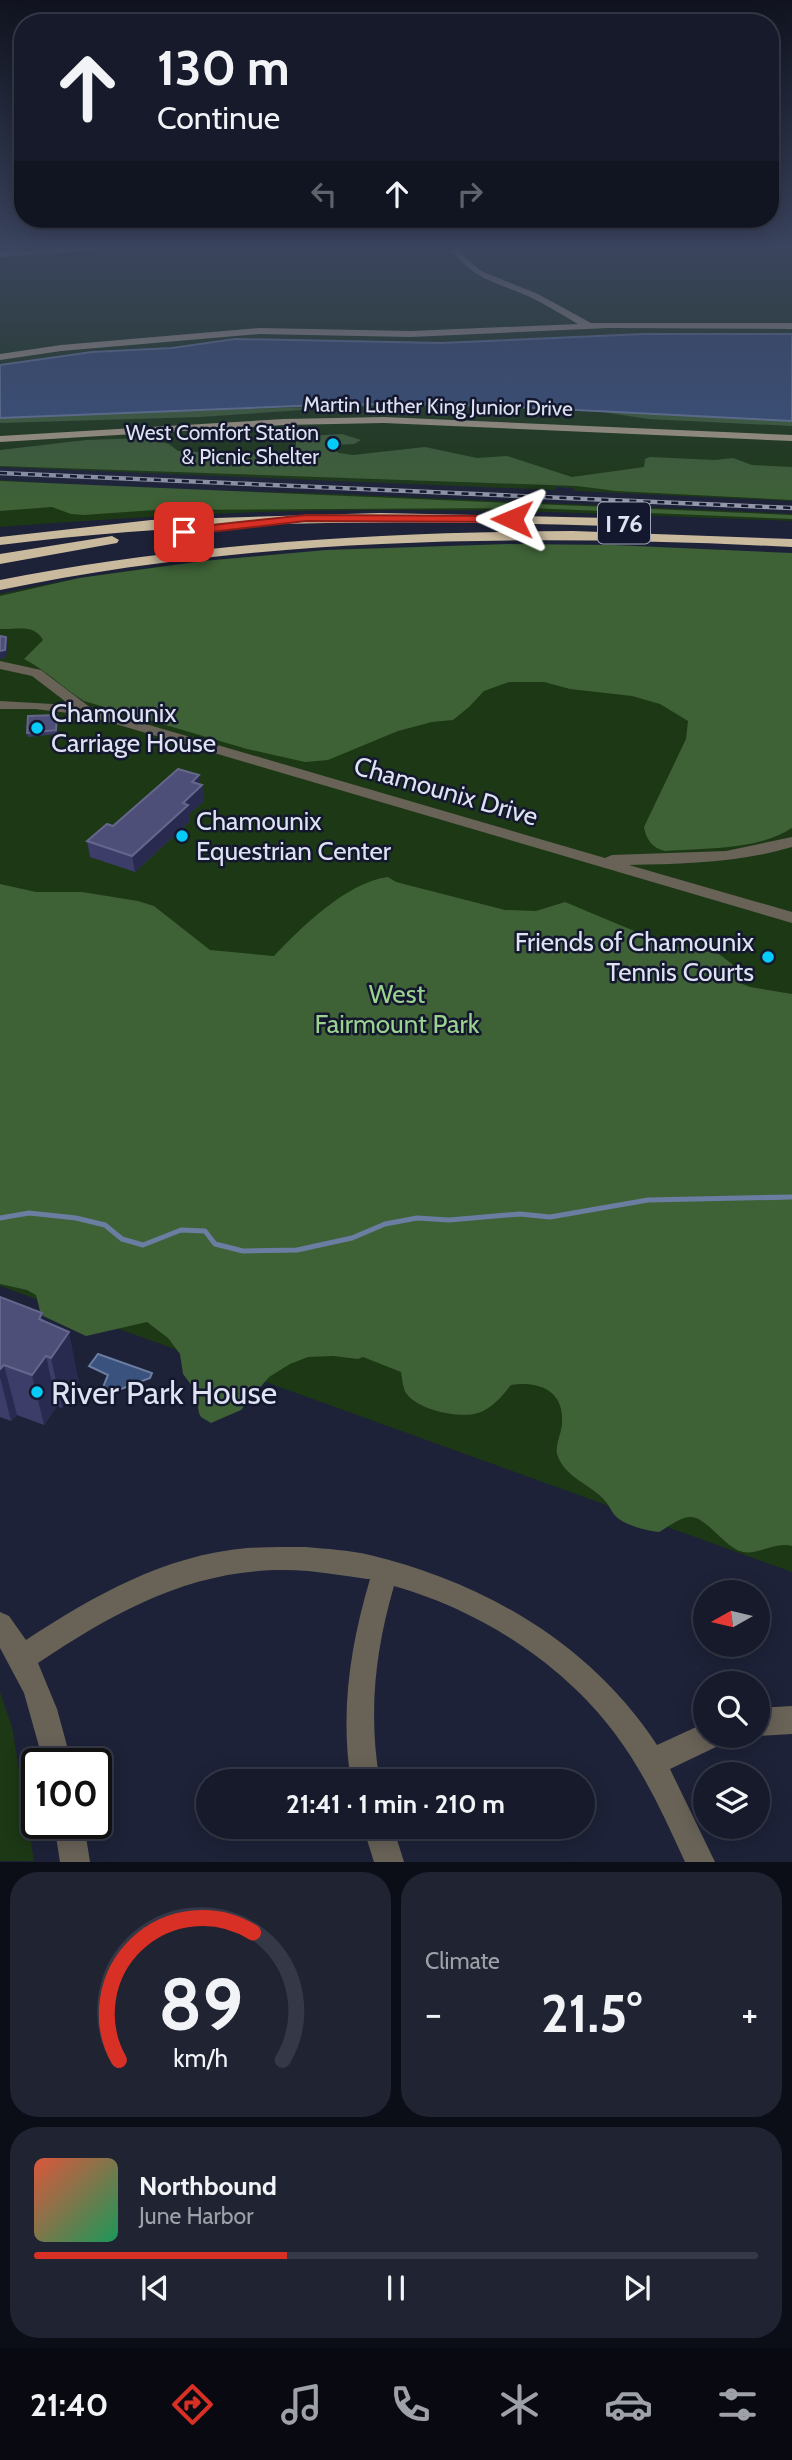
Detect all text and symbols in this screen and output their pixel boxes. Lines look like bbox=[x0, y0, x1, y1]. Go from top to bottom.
text: 130 m bbox=[157, 38, 290, 97]
icon: ahead bbox=[42, 42, 133, 133]
text: Continue bbox=[157, 98, 280, 137]
icon: left bbox=[305, 175, 343, 213]
icon: ahead bbox=[378, 175, 416, 213]
icon: right bbox=[451, 175, 489, 213]
street label: Martin Luther King Junior Drive bbox=[303, 391, 573, 421]
place label: West Comfort Station & Picnic Shelter bbox=[126, 420, 319, 469]
marker: West Comfort Station & Picnic Shelter bbox=[325, 436, 341, 452]
position arrow bbox=[475, 482, 549, 556]
pin bbox=[154, 502, 214, 562]
road number: I 76 bbox=[598, 502, 650, 544]
icon: arrive bbox=[165, 513, 203, 551]
place label: Chamounix Carriage House bbox=[51, 697, 216, 759]
marker: Chamounix Carriage House bbox=[29, 720, 45, 736]
street label: Chamounix Drive bbox=[350, 749, 542, 833]
place label: Chamounix Equestrian Center bbox=[196, 805, 392, 867]
marker: Chamounix Equestrian Center bbox=[174, 828, 190, 844]
place label: Friends of Chamounix Tennis Courts bbox=[515, 926, 755, 988]
marker: Friends of Chamounix Tennis Courts bbox=[760, 949, 776, 965]
park label: West Fairmount Park bbox=[315, 978, 480, 1040]
place label: River Park House bbox=[51, 1373, 277, 1412]
marker: River Park House bbox=[29, 1384, 45, 1400]
north arrow bbox=[693, 1580, 770, 1657]
map controls bbox=[693, 1580, 770, 1839]
button: search bbox=[693, 1671, 770, 1748]
speed limit sign: 100 bbox=[21, 1748, 112, 1839]
button: layers bbox=[693, 1762, 770, 1839]
text: 21:41 · 1 min · 210 m bbox=[286, 1788, 505, 1820]
text: Climate bbox=[425, 1947, 500, 1975]
text: 89 bbox=[158, 1961, 243, 2049]
text: 21.5° bbox=[541, 1982, 642, 2045]
text: − bbox=[425, 1990, 442, 2037]
text: + bbox=[741, 1990, 758, 2037]
text: km/h bbox=[173, 2043, 228, 2073]
text: Northbound bbox=[139, 2170, 277, 2202]
text: June Harbor bbox=[139, 2202, 253, 2230]
icon: previous bbox=[136, 2269, 174, 2307]
icon: pause bbox=[377, 2269, 415, 2307]
icon: next bbox=[618, 2269, 656, 2307]
icon: directions bbox=[168, 2380, 217, 2429]
icon: music bbox=[277, 2380, 326, 2429]
icon: phone bbox=[386, 2380, 435, 2429]
icon: climate bbox=[495, 2380, 544, 2429]
icon: car bbox=[604, 2380, 653, 2429]
icon: filters bbox=[713, 2380, 762, 2429]
text: 21:40 bbox=[30, 2385, 108, 2424]

